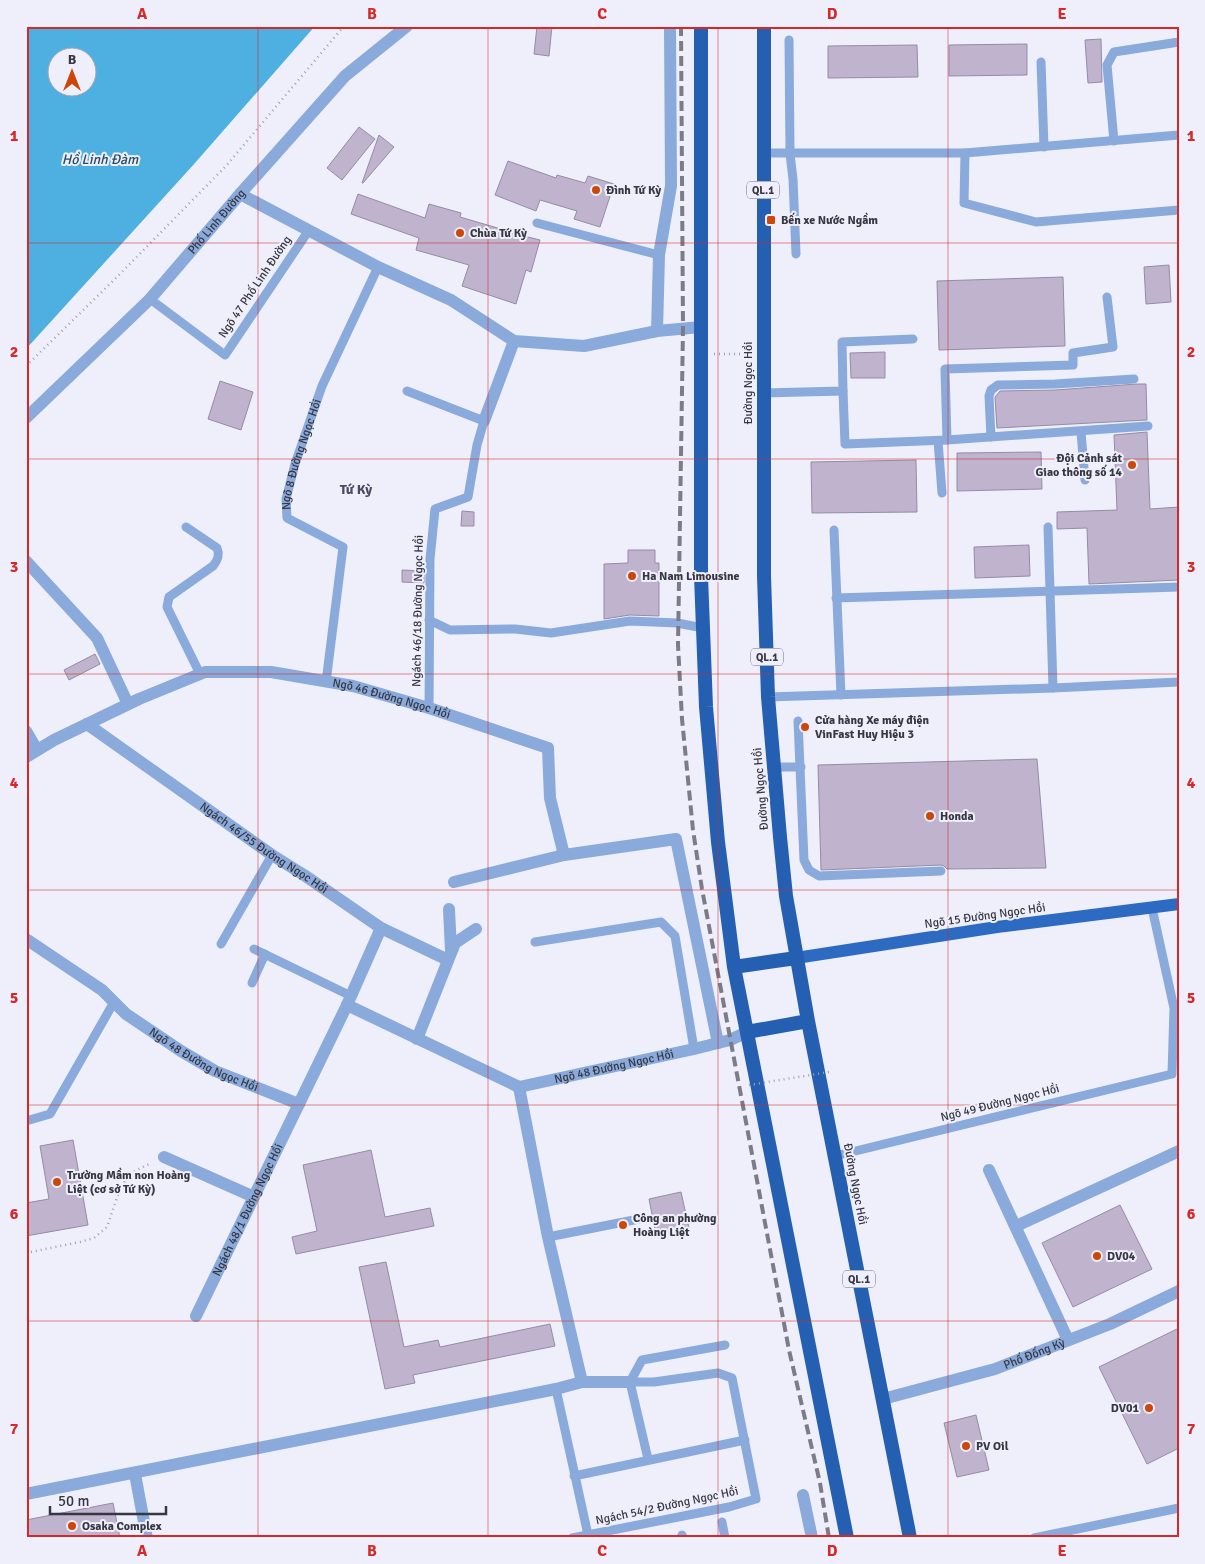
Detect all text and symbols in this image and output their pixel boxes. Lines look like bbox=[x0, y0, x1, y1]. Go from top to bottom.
text: A bbox=[137, 4, 148, 24]
text: B bbox=[367, 4, 377, 24]
text: C bbox=[597, 4, 607, 24]
text: D bbox=[827, 4, 838, 24]
text: E bbox=[1057, 4, 1067, 24]
north arrow bbox=[48, 48, 98, 98]
text: B bbox=[68, 51, 77, 68]
text: 1 bbox=[10, 126, 19, 146]
text: 1 bbox=[1187, 126, 1196, 146]
water label: Hồ Linh Đàm bbox=[62, 151, 139, 168]
road number: QL.1 bbox=[747, 182, 779, 198]
place label: Đình Tứ Kỳ bbox=[606, 183, 661, 198]
marker: Đình Tứ Kỳ bbox=[590, 184, 602, 196]
street label: Phố Linh Đường bbox=[184, 186, 249, 257]
place label: Bến xe Nước Ngầm bbox=[781, 212, 878, 228]
marker: Bến xe Nước Ngầm bbox=[765, 214, 777, 226]
place label: Chùa Tứ Kỳ bbox=[470, 226, 527, 241]
marker: Chùa Tứ Kỳ bbox=[454, 227, 466, 239]
street label: Ngõ 47 Phố Linh Đường bbox=[215, 233, 295, 341]
text: 2 bbox=[10, 342, 18, 362]
street label: Đường Ngọc Hồi bbox=[741, 342, 756, 424]
text: 2 bbox=[1187, 342, 1195, 362]
street label: Ngõ 8 Đường Ngọc Hồi bbox=[278, 397, 324, 510]
place label: Đội Cảnh sát Giao thông số 14 bbox=[1035, 451, 1123, 480]
marker: Đội Cảnh sát Giao thông số 14 bbox=[1126, 459, 1138, 471]
district label: Tứ Kỳ bbox=[340, 481, 372, 498]
street label: Ngách 46/18 Đường Ngọc Hồi bbox=[409, 535, 427, 687]
text: 3 bbox=[10, 557, 18, 577]
text: 3 bbox=[1187, 557, 1195, 577]
place label: Ha Nam Limousine bbox=[642, 569, 740, 584]
marker: Ha Nam Limousine bbox=[626, 570, 638, 582]
road number: QL.1 bbox=[751, 649, 783, 666]
street label: Ngõ 46 Đường Ngọc Hồi bbox=[331, 675, 453, 722]
place label: Cửa hàng Xe máy điện VinFast Huy Hiệu 3 bbox=[815, 713, 929, 742]
marker: Cửa hàng Xe máy điện VinFast Huy Hiệu 3 bbox=[799, 721, 811, 733]
street label: Đường Ngọc Hồi bbox=[750, 747, 772, 831]
text: 4 bbox=[10, 773, 19, 793]
text: 4 bbox=[1187, 773, 1196, 793]
street label: Ngách 46/55 Đường Ngọc Hồi bbox=[197, 799, 331, 897]
place label: Honda bbox=[940, 809, 974, 824]
marker: Honda bbox=[924, 810, 936, 822]
street label: Ngõ 15 Đường Ngọc Hồi bbox=[924, 900, 1046, 932]
text: 5 bbox=[10, 988, 18, 1008]
text: 5 bbox=[1187, 988, 1195, 1008]
street label: Ngõ 48 Đường Ngọc Hồi bbox=[146, 1024, 260, 1095]
street label: Ngõ 48 Đường Ngọc Hồi bbox=[553, 1046, 675, 1087]
street label: Ngõ 49 Đường Ngọc Hồi bbox=[939, 1081, 1061, 1125]
street label: Ngách 48/1 Đường Ngọc Hồi bbox=[209, 1141, 286, 1279]
street label: Đường Ngọc Hồi bbox=[840, 1142, 870, 1226]
place label: Trường Mầm non Hoàng Liệt (cơ sở Tứ Kỳ) bbox=[67, 1167, 191, 1197]
marker: Trường Mầm non Hoàng Liệt (cơ sở Tứ Kỳ) bbox=[51, 1176, 63, 1188]
text: 6 bbox=[10, 1204, 19, 1224]
text: 6 bbox=[1187, 1204, 1196, 1224]
place label: Công an phường Hoàng Liệt bbox=[633, 1211, 717, 1240]
marker: Công an phường Hoàng Liệt bbox=[617, 1219, 629, 1231]
place label: DV04 bbox=[1107, 1249, 1136, 1264]
marker: DV04 bbox=[1091, 1250, 1103, 1262]
road number: QL.1 bbox=[843, 1270, 875, 1288]
street label: Phố Đống Kỳ bbox=[1001, 1335, 1067, 1372]
place label: DV01 bbox=[1111, 1401, 1140, 1416]
marker: DV01 bbox=[1143, 1402, 1155, 1414]
text: 7 bbox=[10, 1419, 19, 1439]
text: 7 bbox=[1187, 1419, 1196, 1439]
place label: PV Oil bbox=[976, 1439, 1009, 1454]
marker: PV Oil bbox=[960, 1440, 972, 1452]
scale bar bbox=[50, 1484, 166, 1516]
street label: Ngách 54/2 Đường Ngọc Hồi bbox=[594, 1484, 740, 1528]
text: 50 m bbox=[58, 1492, 89, 1510]
place label: Osaka Complex bbox=[82, 1519, 162, 1534]
marker: Osaka Complex bbox=[66, 1520, 78, 1532]
text: A bbox=[137, 1541, 148, 1561]
text: B bbox=[367, 1541, 377, 1561]
text: C bbox=[597, 1541, 607, 1561]
text: D bbox=[827, 1541, 838, 1561]
text: E bbox=[1057, 1541, 1067, 1561]

